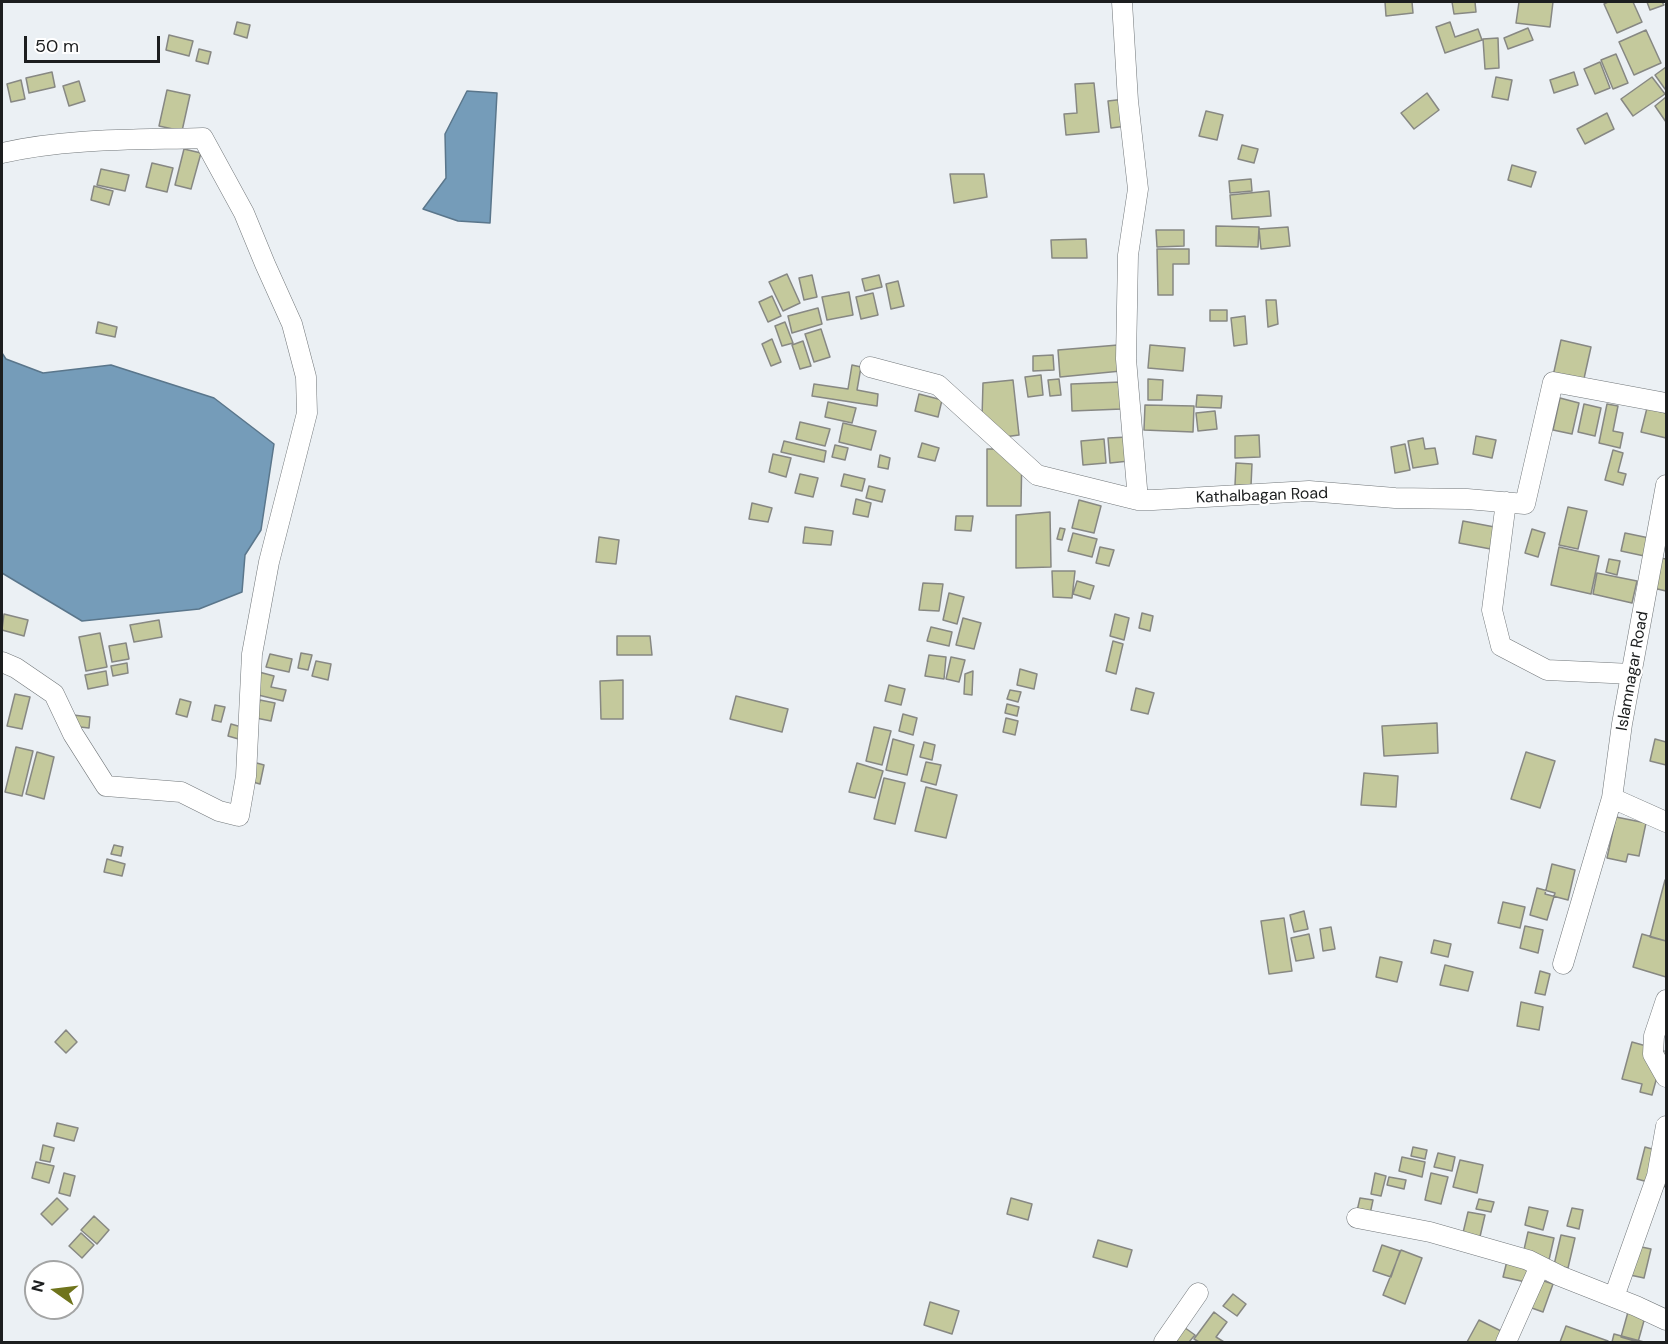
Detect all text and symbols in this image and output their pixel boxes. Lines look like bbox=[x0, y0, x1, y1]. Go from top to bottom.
scale bar bbox=[27, 24, 164, 62]
text: 50 m bbox=[35, 34, 79, 58]
street label: Kathalbagan Road bbox=[1196, 484, 1328, 508]
street label: Islamnagar Road bbox=[1613, 610, 1653, 732]
north arrow bbox=[24, 1260, 84, 1320]
text: N bbox=[26, 1278, 50, 1294]

